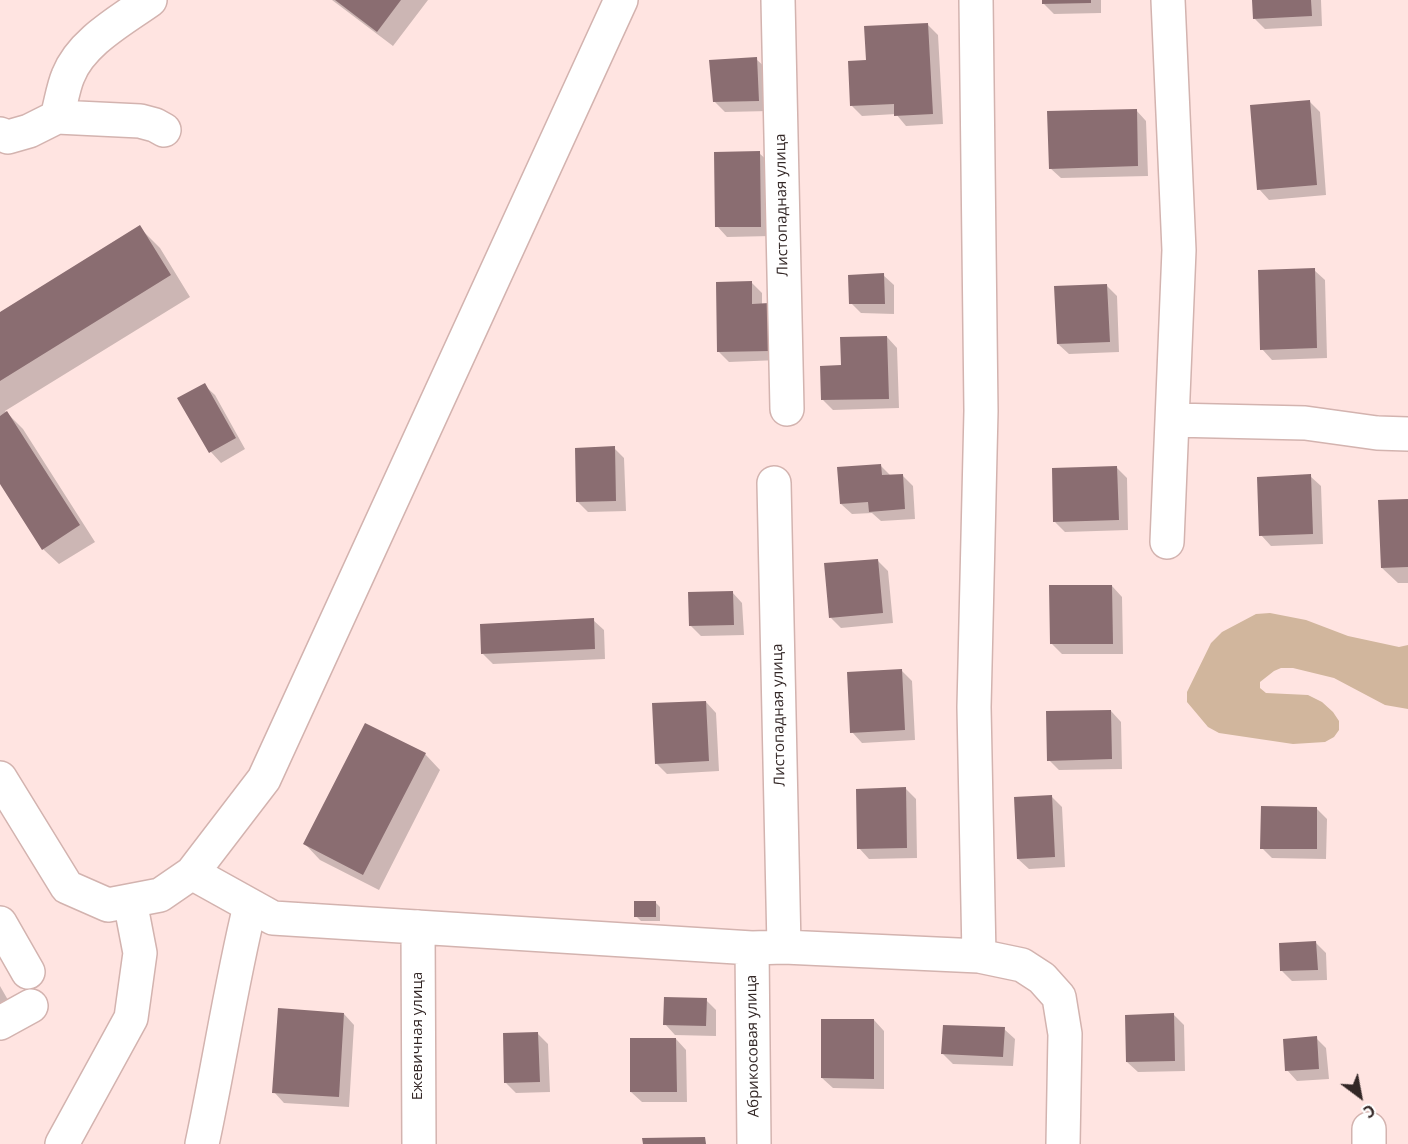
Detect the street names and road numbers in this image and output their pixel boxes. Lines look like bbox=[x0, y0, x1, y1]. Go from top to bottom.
street label: Листопадная улица bbox=[772, 133, 792, 277]
street label: Листопадная улица bbox=[769, 643, 789, 787]
street label: Ежевичная улица bbox=[409, 972, 427, 1100]
street label: Абрикосовая улица bbox=[743, 975, 763, 1117]

